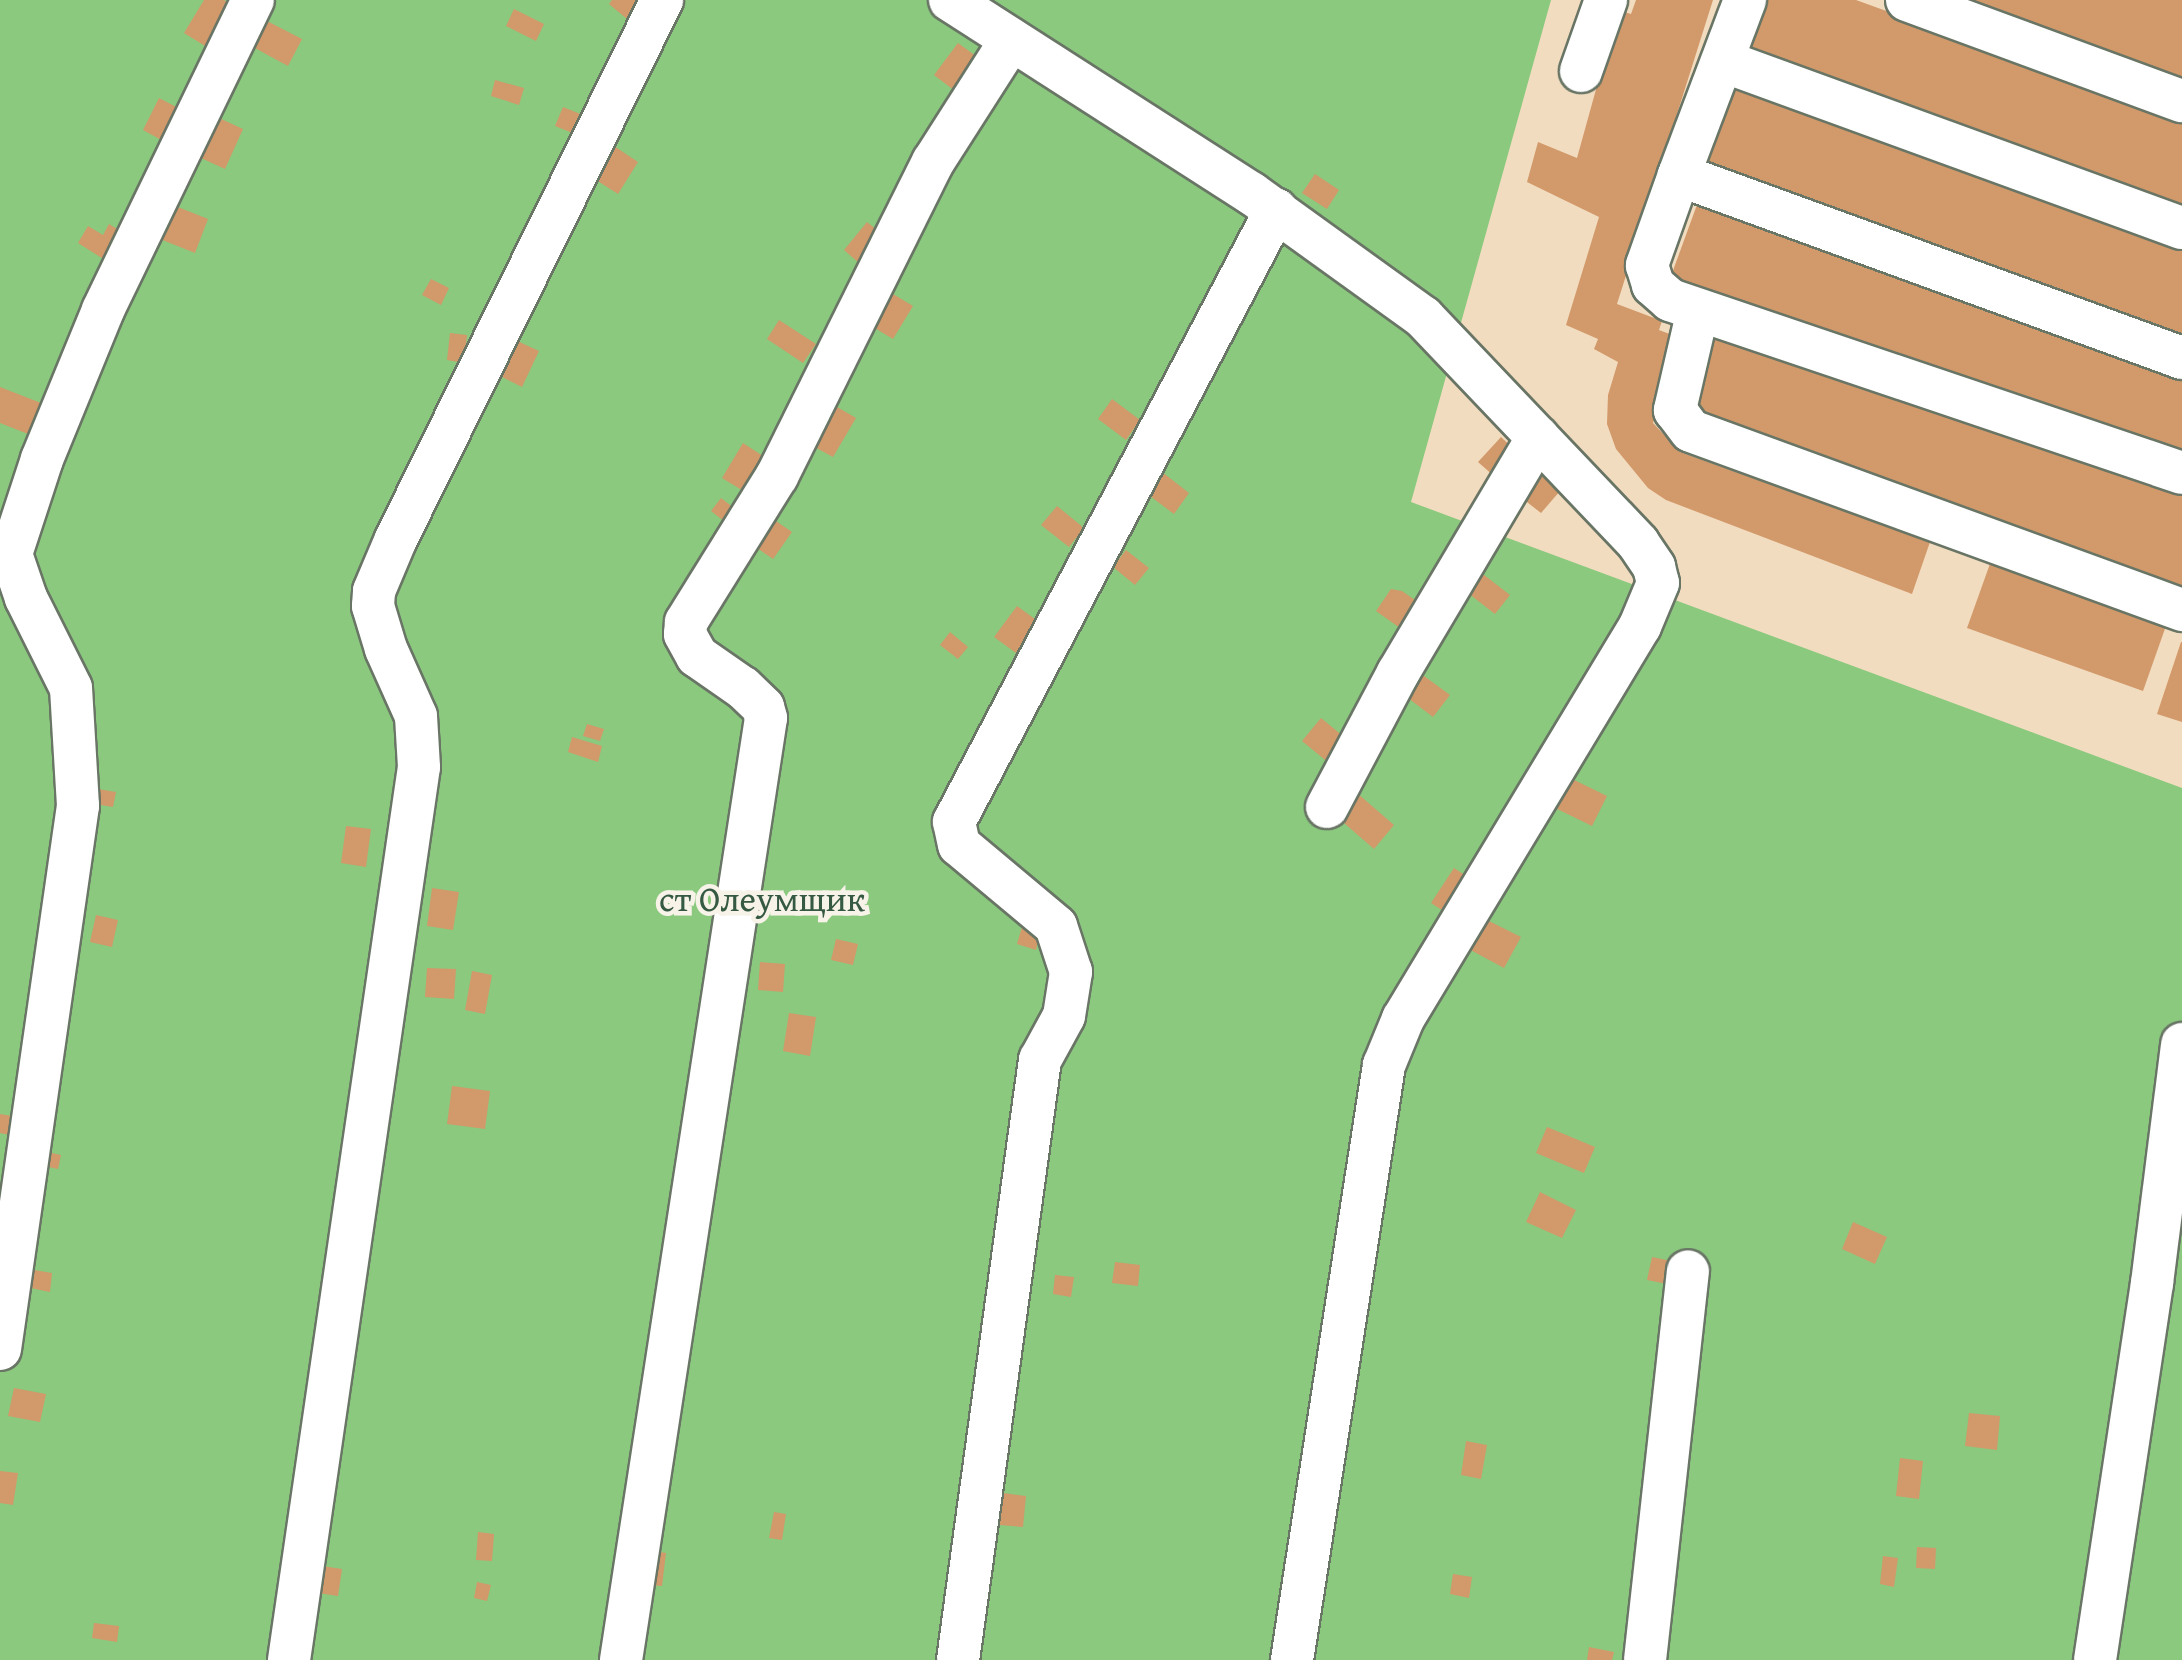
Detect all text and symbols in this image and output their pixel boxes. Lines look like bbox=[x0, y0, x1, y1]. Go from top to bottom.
park label: ст Олеумщик bbox=[659, 878, 865, 920]

